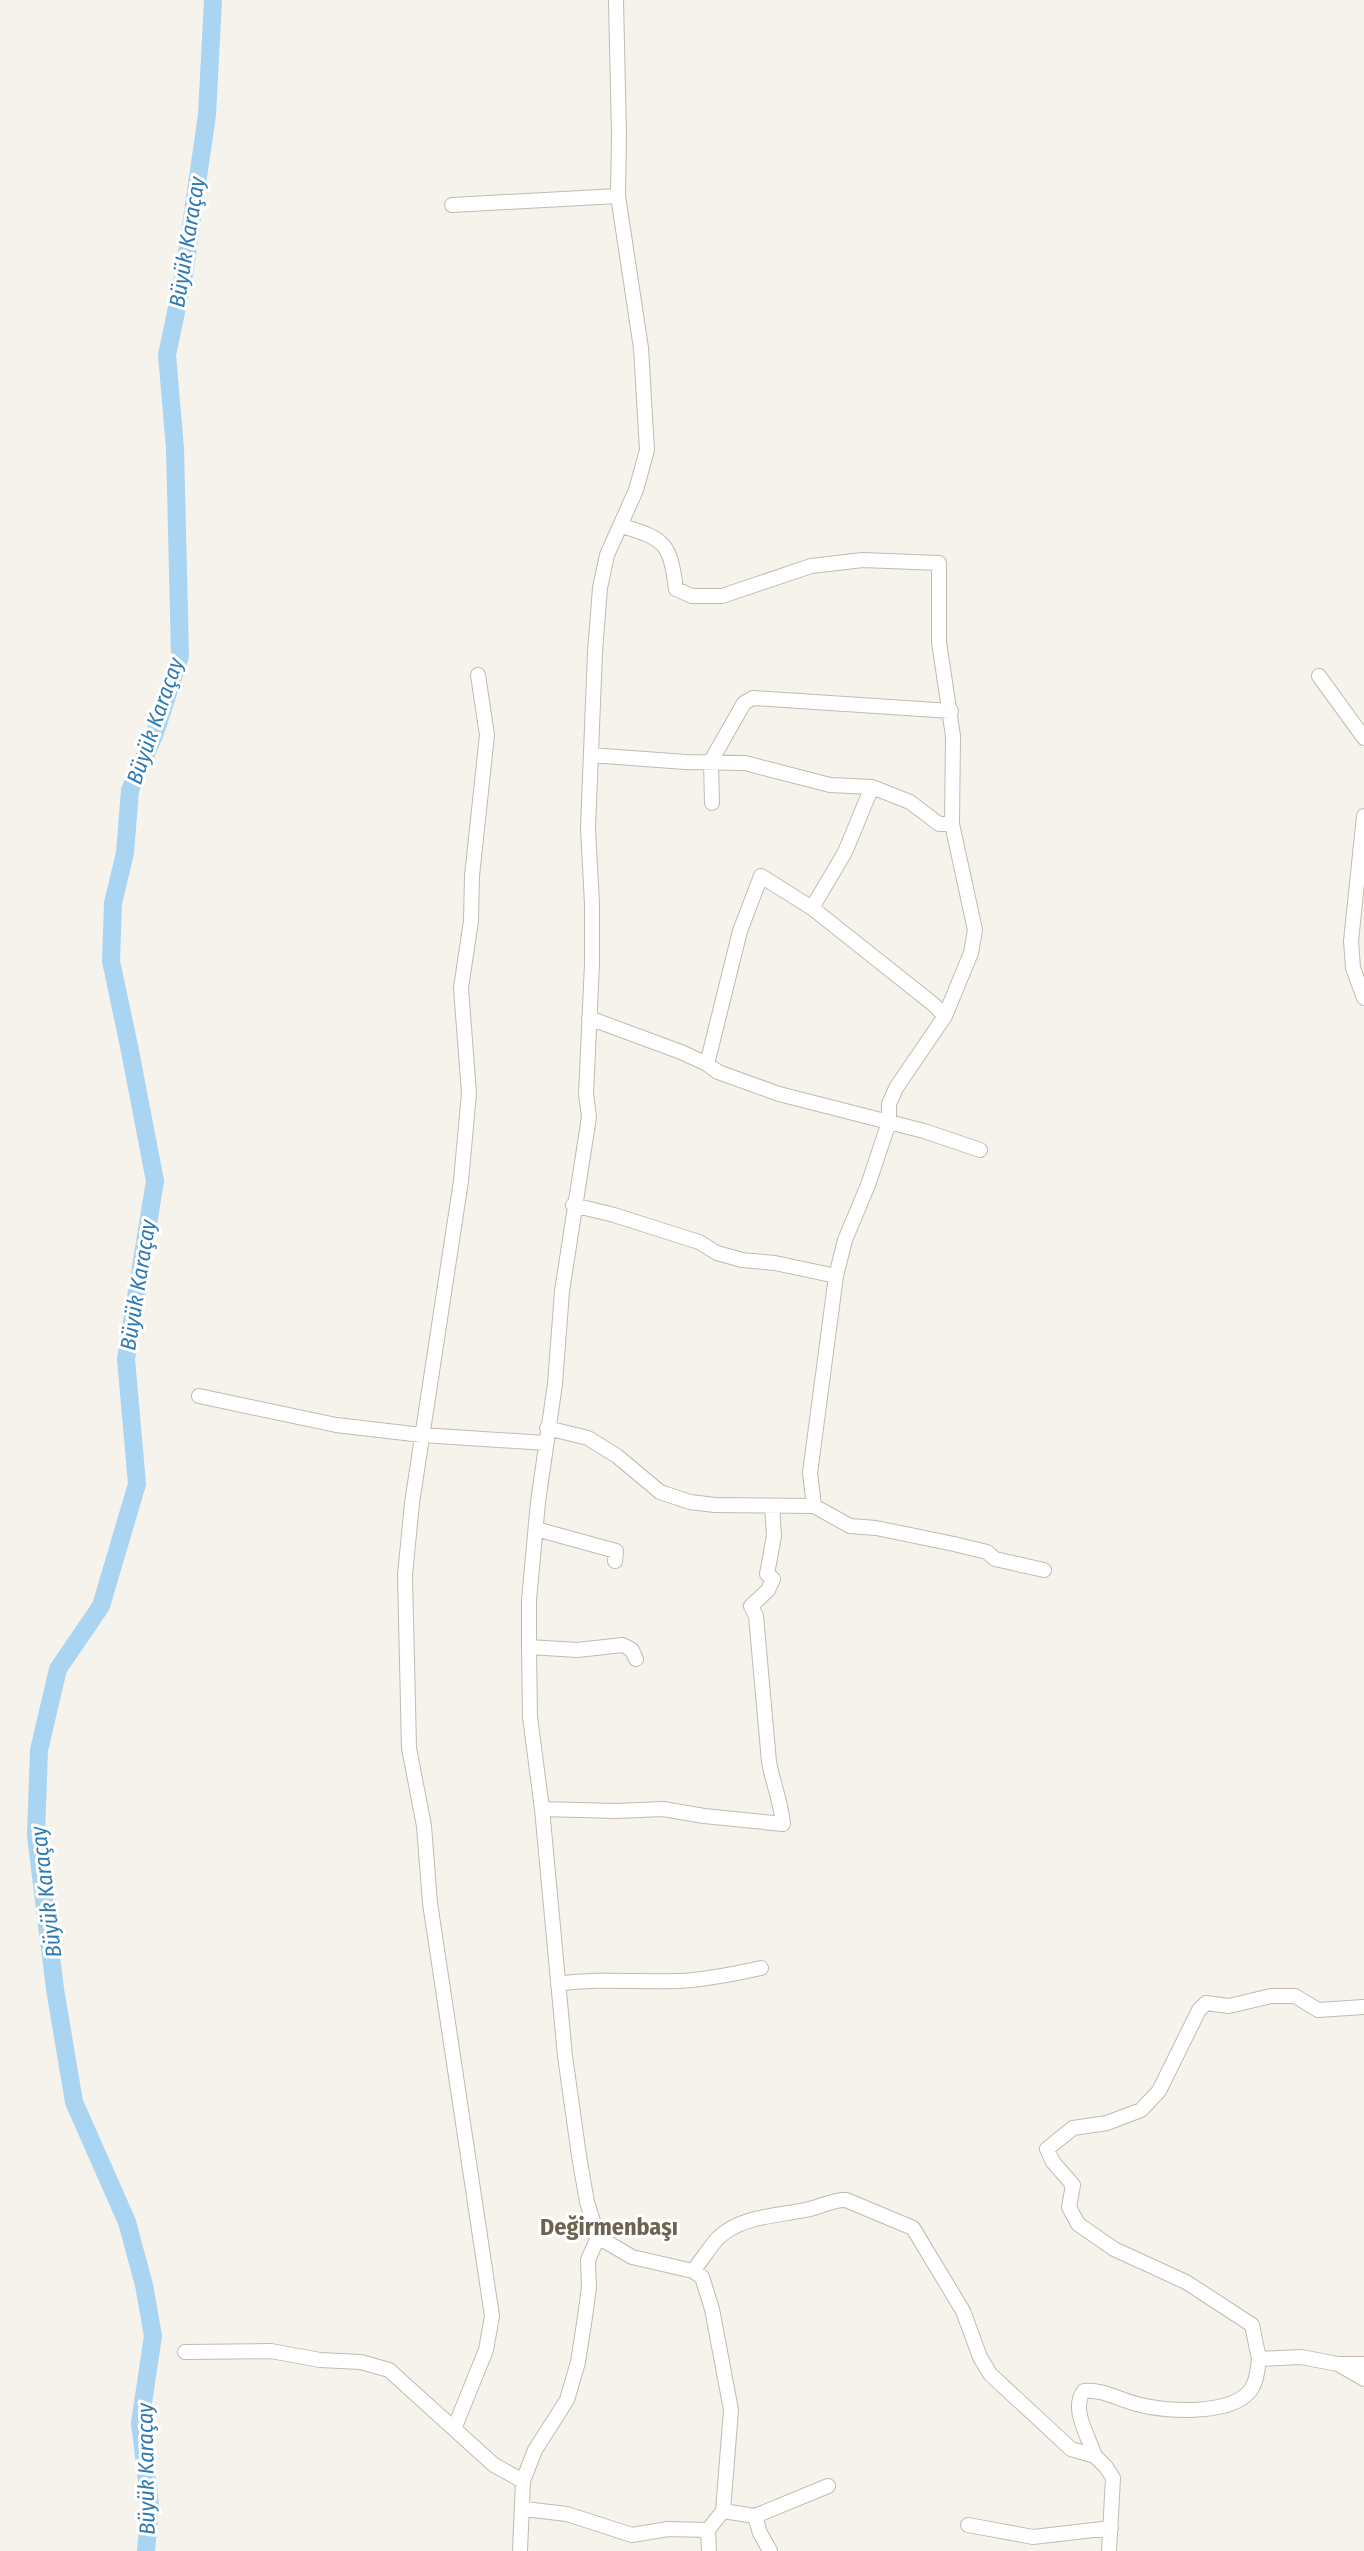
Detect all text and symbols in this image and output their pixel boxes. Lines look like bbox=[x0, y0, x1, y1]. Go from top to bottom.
water label: Büyük Karaçay bbox=[163, 174, 211, 309]
water label: Büyük Karaçay bbox=[121, 653, 190, 788]
water label: Büyük Karaçay bbox=[114, 1217, 162, 1352]
water label: Büyük Karaçay bbox=[24, 1824, 67, 1959]
district label: Değirmenbaşı bbox=[540, 2213, 678, 2241]
water label: Büyük Karaçay bbox=[131, 2402, 161, 2535]

